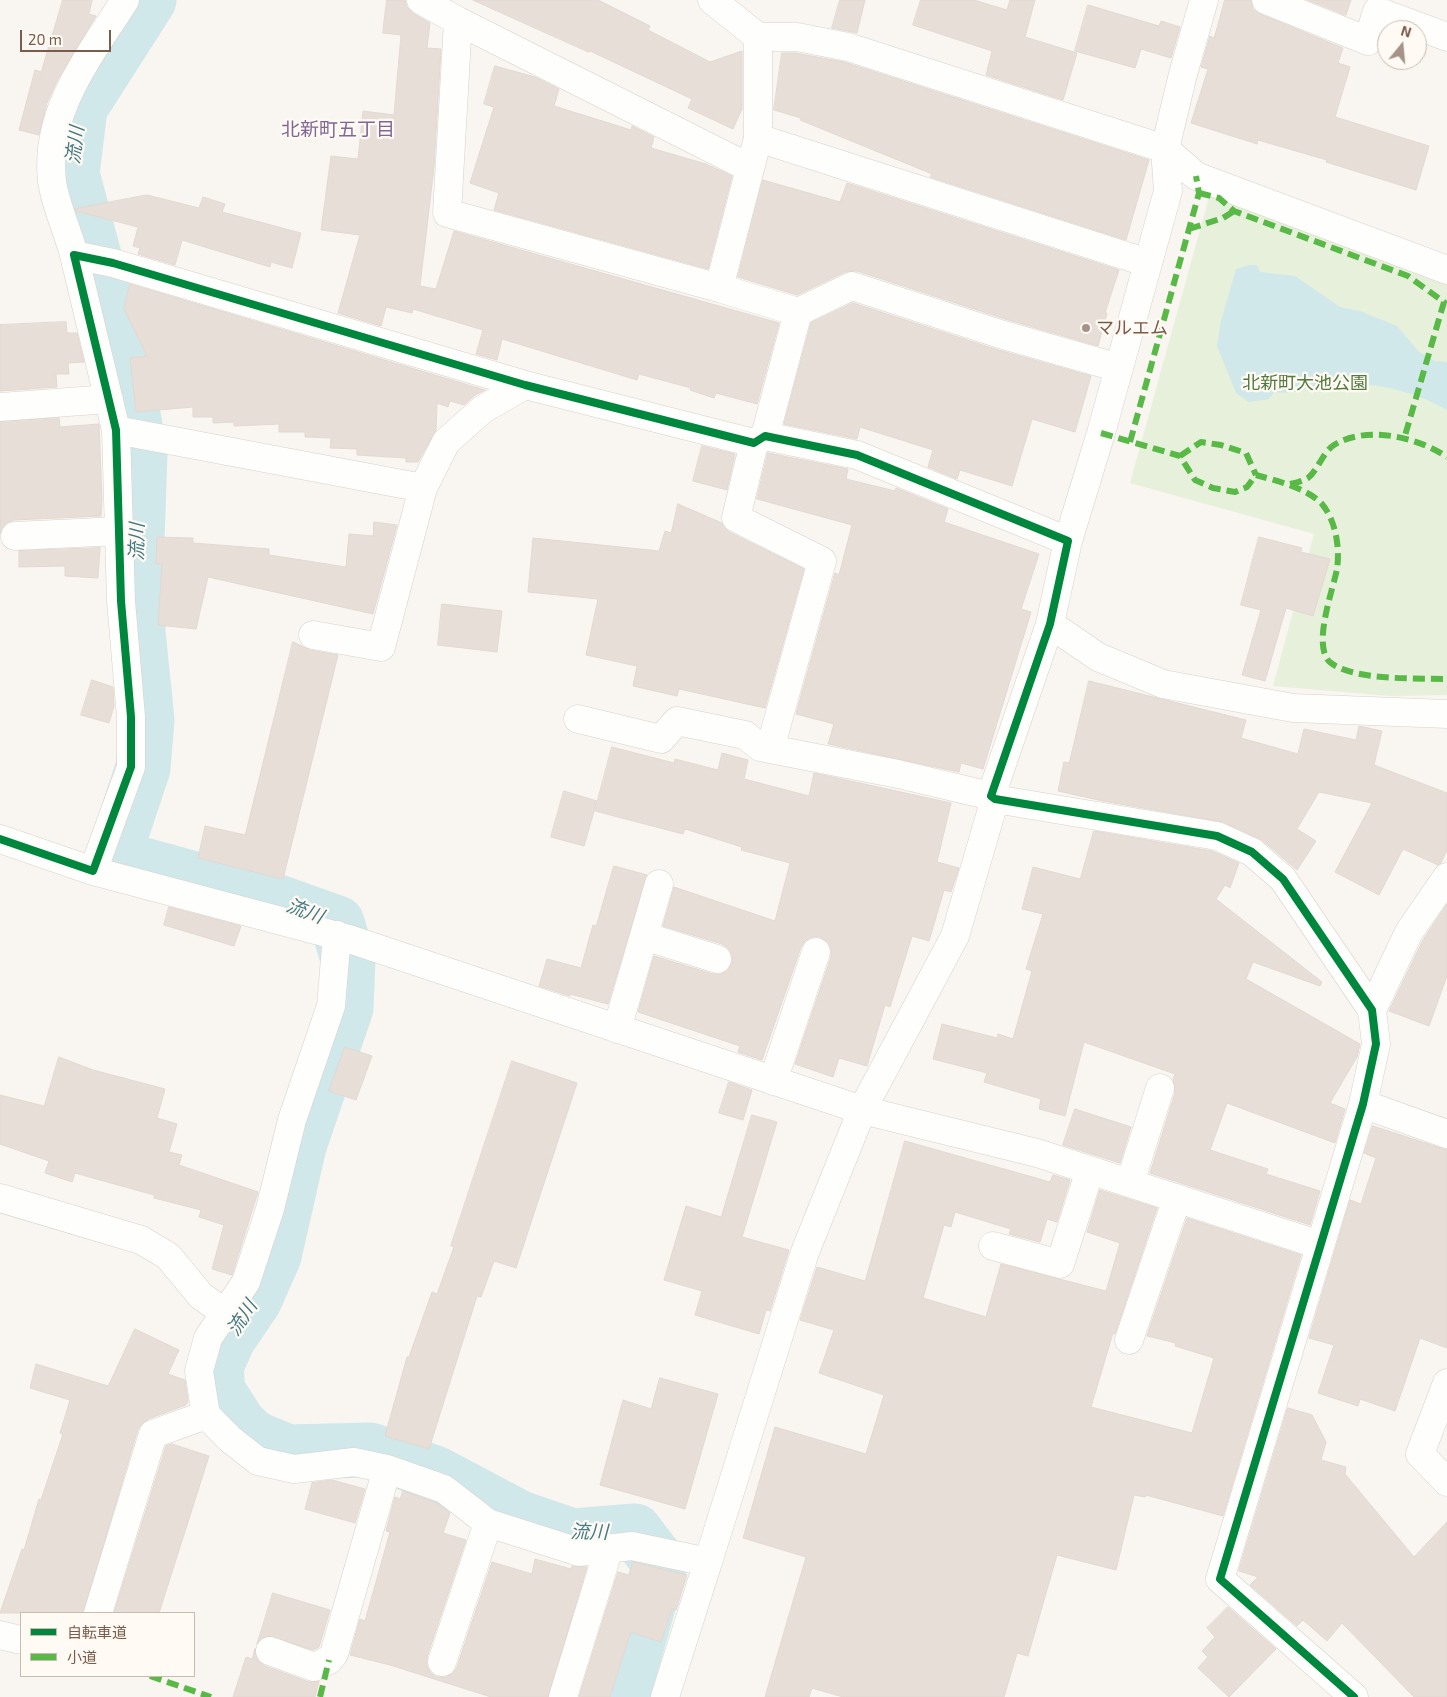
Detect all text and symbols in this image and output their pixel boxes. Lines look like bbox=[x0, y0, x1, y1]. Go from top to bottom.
scale bar bbox=[22, 20, 114, 52]
north arrow bbox=[1377, 20, 1427, 70]
text: N bbox=[1399, 22, 1414, 41]
text: 20 m bbox=[28, 30, 62, 48]
district label: 北新町五丁目 bbox=[281, 119, 395, 141]
water label: 流川 bbox=[61, 125, 89, 165]
place label: マルエム bbox=[1096, 317, 1168, 339]
marker: マルエム bbox=[1080, 322, 1092, 334]
park label: 北新町大池公園 bbox=[1242, 372, 1368, 394]
water label: 流川 bbox=[125, 523, 149, 561]
water label: 流川 bbox=[283, 894, 327, 928]
water label: 流川 bbox=[222, 1296, 262, 1340]
water label: 流川 bbox=[570, 1520, 608, 1544]
legend bbox=[20, 1612, 195, 1677]
text: 自転車道 bbox=[67, 1623, 127, 1641]
text: 小道 bbox=[67, 1648, 97, 1666]

